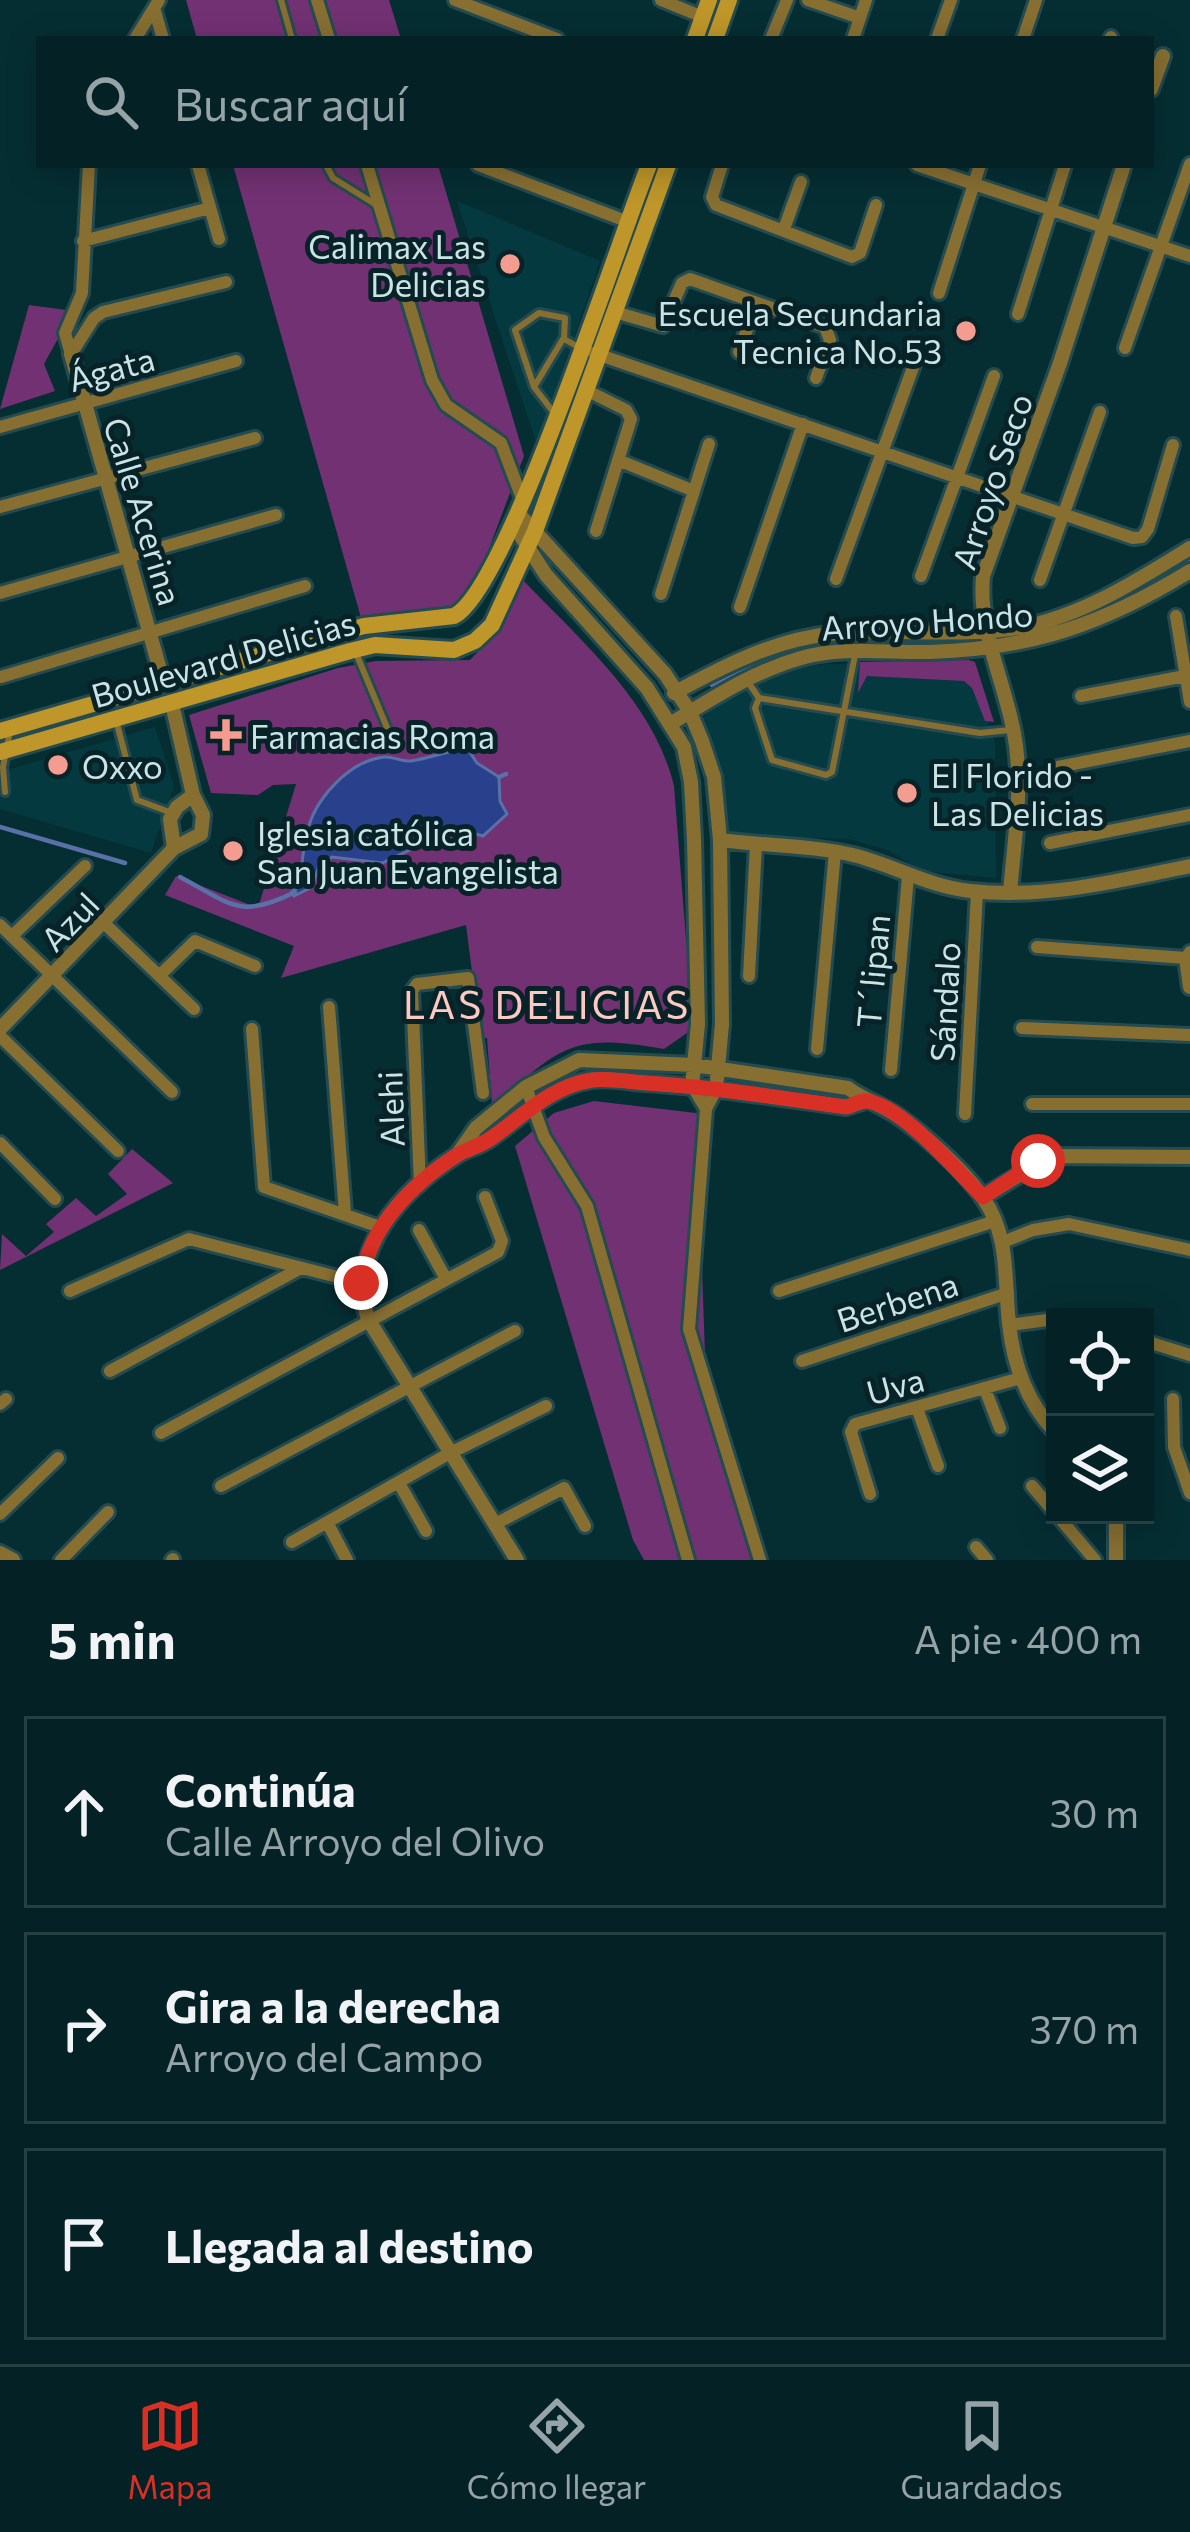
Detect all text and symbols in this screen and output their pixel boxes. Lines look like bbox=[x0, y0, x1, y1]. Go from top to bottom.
search box bbox=[36, 36, 1154, 168]
icon: search bbox=[78, 69, 144, 135]
text: Buscar aquí bbox=[174, 75, 408, 130]
place label: Calimax Las Delicias bbox=[308, 225, 486, 304]
marker: Calimax Las Delicias bbox=[497, 251, 523, 277]
place label: Escuela Secundaria Tecnica No.53 bbox=[658, 292, 942, 371]
marker: Escuela Secundaria Tecnica No.53 bbox=[953, 318, 979, 344]
street label: Ágata bbox=[63, 337, 159, 399]
street label: Arroyo Seco bbox=[942, 388, 1040, 574]
street label: Calle Acerina bbox=[96, 412, 192, 610]
street label: Arroyo Hondo bbox=[820, 592, 1034, 648]
street label: Boulevard Delicias bbox=[86, 601, 360, 715]
place label: Farmacias Roma bbox=[250, 715, 495, 756]
marker: Farmacias Roma bbox=[213, 722, 239, 748]
place label: Oxxo bbox=[82, 745, 163, 786]
marker: Oxxo bbox=[45, 752, 71, 778]
place label: El Florido - Las Delicias bbox=[931, 754, 1104, 833]
marker: El Florido - Las Delicias bbox=[894, 780, 920, 806]
place label: Iglesia católica San Juan Evangelista bbox=[257, 812, 559, 891]
marker: Iglesia católica San Juan Evangelista bbox=[220, 838, 246, 864]
street label: Azul bbox=[31, 883, 107, 959]
street label: T´lipan bbox=[847, 913, 897, 1029]
street label: Sándalo bbox=[920, 941, 968, 1063]
district label: LAS DELICIAS bbox=[403, 979, 691, 1027]
street label: Alehi bbox=[368, 1070, 412, 1148]
route start bbox=[1011, 1134, 1065, 1188]
route end bbox=[334, 1256, 388, 1310]
street label: Berbena bbox=[831, 1262, 963, 1340]
map controls bbox=[1046, 1308, 1154, 1524]
button: locate bbox=[1046, 1308, 1154, 1416]
street label: Uva bbox=[862, 1358, 928, 1412]
button: layers bbox=[1046, 1416, 1154, 1524]
text: 5 min bbox=[48, 1607, 176, 1670]
text: A pie · 400 m bbox=[914, 1614, 1142, 1662]
text: Continúa bbox=[165, 1761, 356, 1816]
icon: ahead bbox=[51, 1779, 117, 1845]
text: 30 m bbox=[1050, 1788, 1139, 1836]
text: Calle Arroyo del Olivo bbox=[165, 1816, 545, 1864]
text: Gira a la derecha bbox=[165, 1977, 501, 2032]
icon: right bbox=[51, 1995, 117, 2061]
text: 370 m bbox=[1029, 2004, 1139, 2052]
text: Arroyo del Campo bbox=[165, 2032, 483, 2080]
icon: arrive bbox=[51, 2211, 117, 2277]
text: Llegada al destino bbox=[165, 2217, 534, 2272]
tab: Mapa bbox=[127, 2393, 212, 2506]
tab: Cómo llegar bbox=[467, 2393, 646, 2506]
tab: Guardados bbox=[901, 2393, 1063, 2506]

